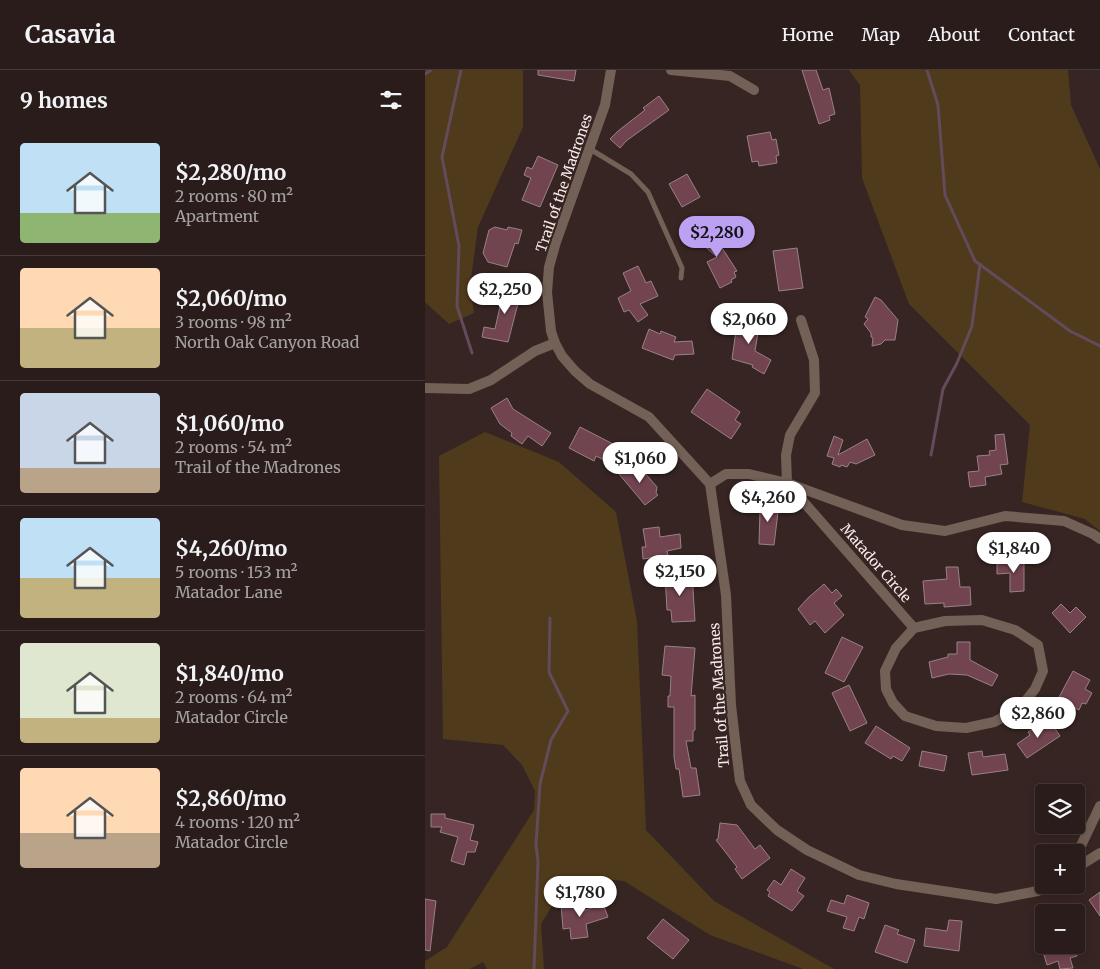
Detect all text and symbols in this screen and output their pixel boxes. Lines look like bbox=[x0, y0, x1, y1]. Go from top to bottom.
text: Casavia bbox=[25, 19, 116, 50]
text: Home bbox=[782, 23, 834, 46]
text: Map bbox=[862, 23, 900, 46]
text: About bbox=[928, 23, 980, 46]
text: Contact bbox=[1008, 23, 1075, 46]
icon: filters bbox=[377, 86, 405, 114]
text: 9 homes bbox=[20, 87, 108, 114]
street label: Trail of the Madrones bbox=[532, 111, 596, 255]
text: $2,280/mo bbox=[175, 159, 286, 186]
icon: home bbox=[60, 163, 120, 223]
text: 2 rooms · 80 m² bbox=[175, 186, 293, 206]
text: Apartment bbox=[175, 206, 259, 226]
pin: $2,280 bbox=[676, 216, 758, 258]
text: $2,280 bbox=[690, 222, 744, 242]
pin: $2,250 bbox=[464, 272, 546, 315]
text: $2,250 bbox=[478, 279, 532, 299]
text: $2,060/mo bbox=[175, 285, 287, 312]
icon: home bbox=[60, 288, 120, 348]
pin: $2,060 bbox=[708, 302, 790, 345]
text: $2,060 bbox=[722, 309, 776, 329]
text: 3 rooms · 98 m² bbox=[175, 312, 292, 332]
text: North Oak Canyon Road bbox=[175, 332, 359, 352]
text: $1,060/mo bbox=[175, 410, 284, 437]
icon: home bbox=[60, 413, 120, 473]
text: 2 rooms · 54 m² bbox=[175, 437, 292, 457]
pin: $1,060 bbox=[599, 442, 681, 484]
text: $1,060 bbox=[614, 448, 666, 468]
text: Trail of the Madrones bbox=[175, 457, 341, 477]
pin: $4,260 bbox=[727, 480, 809, 523]
text: $4,260 bbox=[740, 487, 796, 507]
street label: Matador Circle bbox=[837, 520, 915, 606]
pin: $1,840 bbox=[973, 532, 1055, 574]
text: $4,260/mo bbox=[175, 535, 287, 562]
icon: home bbox=[60, 538, 120, 598]
text: $1,840 bbox=[988, 538, 1040, 558]
pin: $2,150 bbox=[639, 554, 721, 597]
text: $2,150 bbox=[655, 561, 705, 581]
text: 5 rooms · 153 m² bbox=[175, 562, 297, 582]
text: Matador Lane bbox=[175, 582, 282, 602]
street label: Trail of the Madrones bbox=[705, 622, 733, 768]
text: $1,840/mo bbox=[175, 660, 284, 687]
icon: home bbox=[60, 663, 120, 723]
text: 2 rooms · 64 m² bbox=[175, 687, 293, 707]
pin: $2,860 bbox=[997, 696, 1079, 739]
text: $2,860 bbox=[1011, 703, 1065, 723]
text: Matador Circle bbox=[175, 707, 288, 727]
map controls bbox=[1035, 784, 1085, 954]
button: layers bbox=[1035, 784, 1085, 834]
text: $2,860/mo bbox=[175, 785, 286, 812]
icon: home bbox=[60, 788, 120, 848]
text: 4 rooms · 120 m² bbox=[175, 812, 300, 832]
text: Matador Circle bbox=[175, 832, 288, 852]
button: + bbox=[1035, 844, 1085, 894]
pin: $1,780 bbox=[539, 876, 621, 918]
text: $1,780 bbox=[555, 882, 605, 902]
button: − bbox=[1035, 904, 1085, 954]

